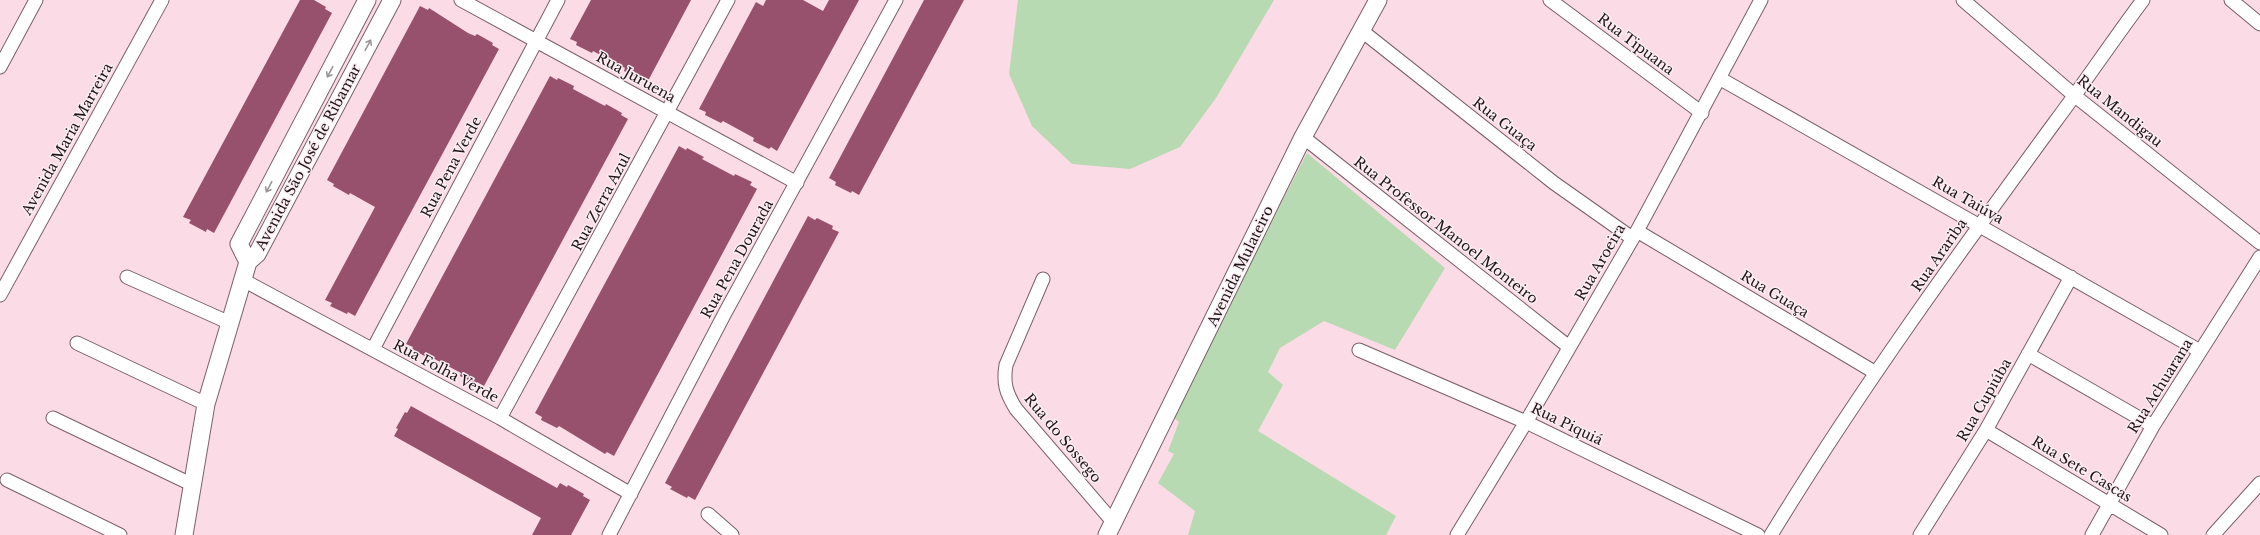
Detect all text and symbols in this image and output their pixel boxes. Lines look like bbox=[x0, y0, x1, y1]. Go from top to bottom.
street label: Rua Tipuana bbox=[1594, 9, 1678, 79]
one-way arrow bbox=[365, 39, 373, 51]
street label: Rua Juruena bbox=[593, 48, 679, 106]
street label: Avenida Maria Marreira bbox=[17, 60, 117, 219]
street label: Avenida São José de Ribamar bbox=[251, 61, 365, 254]
one-way arrow bbox=[325, 66, 333, 78]
street label: Rua Mandigau bbox=[2074, 71, 2167, 151]
street label: Rua Guaça bbox=[1469, 93, 1541, 155]
street label: Rua Pena Verde bbox=[417, 113, 485, 221]
street label: Rua Zerra Azul bbox=[568, 150, 634, 254]
street label: Rua Professor Manoel Monteiro bbox=[1350, 152, 1542, 308]
street label: Rua Taiúva bbox=[1929, 172, 2007, 228]
one-way arrow bbox=[265, 181, 273, 193]
street label: Rua Pena Dourada bbox=[697, 196, 777, 322]
street label: Avenida Mulateiro bbox=[1202, 203, 1277, 330]
street label: Rua Arariba bbox=[1907, 215, 1971, 295]
street label: Rua Aroeira bbox=[1571, 220, 1629, 303]
street label: Rua Guaça bbox=[1738, 267, 1813, 322]
street label: Rua Achuarana bbox=[2124, 335, 2196, 437]
street label: Rua Folha Verde bbox=[390, 336, 502, 406]
street label: Rua Cupiúba bbox=[1953, 355, 2015, 445]
street label: Rua do Sossego bbox=[1020, 390, 1106, 486]
street label: Rua Piquiá bbox=[1528, 399, 1606, 449]
street label: Rua Sete Cascas bbox=[2029, 432, 2135, 506]

